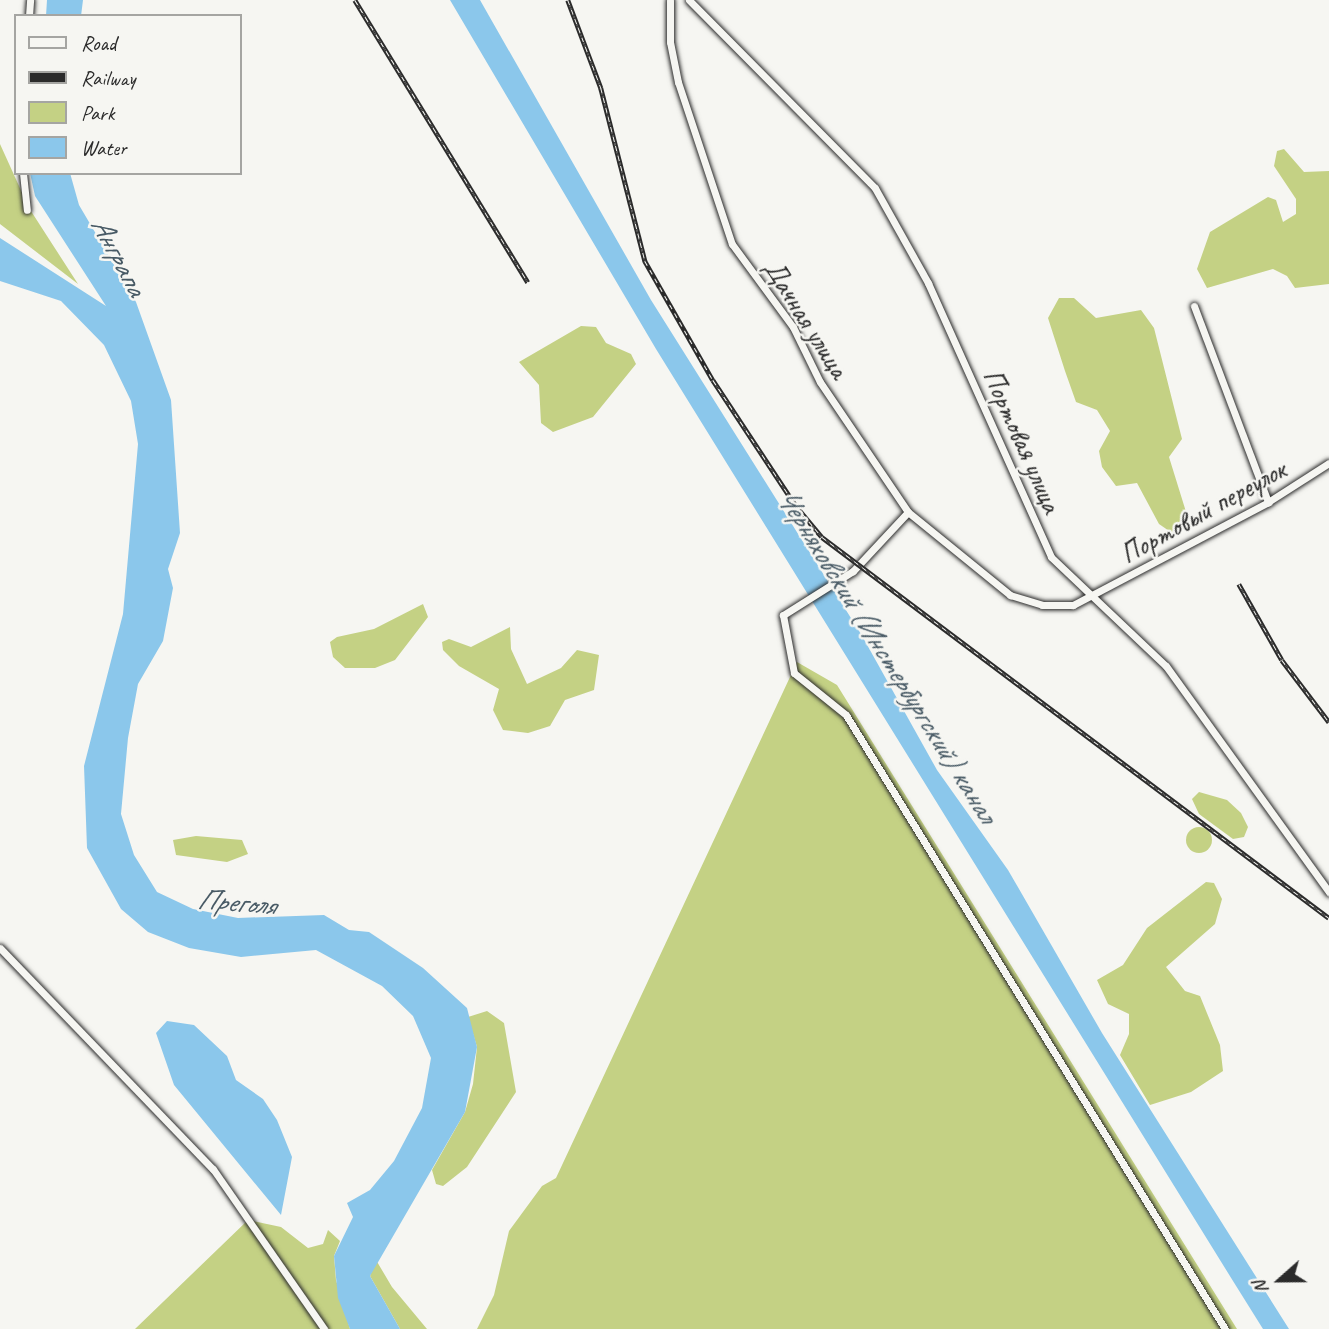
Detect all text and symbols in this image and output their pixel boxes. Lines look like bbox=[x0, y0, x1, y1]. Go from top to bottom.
legend bbox=[14, 14, 242, 175]
text: Road bbox=[81, 30, 116, 56]
text: Railway bbox=[81, 65, 135, 91]
text: Park bbox=[81, 100, 114, 126]
text: Water bbox=[81, 135, 127, 161]
water label: Анграпа bbox=[83, 210, 155, 302]
street label: Дачная улица bbox=[756, 253, 856, 385]
street label: Портовая улица bbox=[975, 363, 1069, 519]
street label: Портовый переулок bbox=[1114, 453, 1292, 571]
water label: Черняховский (Инстербургский) канал bbox=[769, 481, 1005, 829]
water label: Преголя bbox=[196, 881, 276, 923]
north arrow bbox=[1245, 1245, 1315, 1315]
text: N bbox=[1247, 1278, 1274, 1297]

